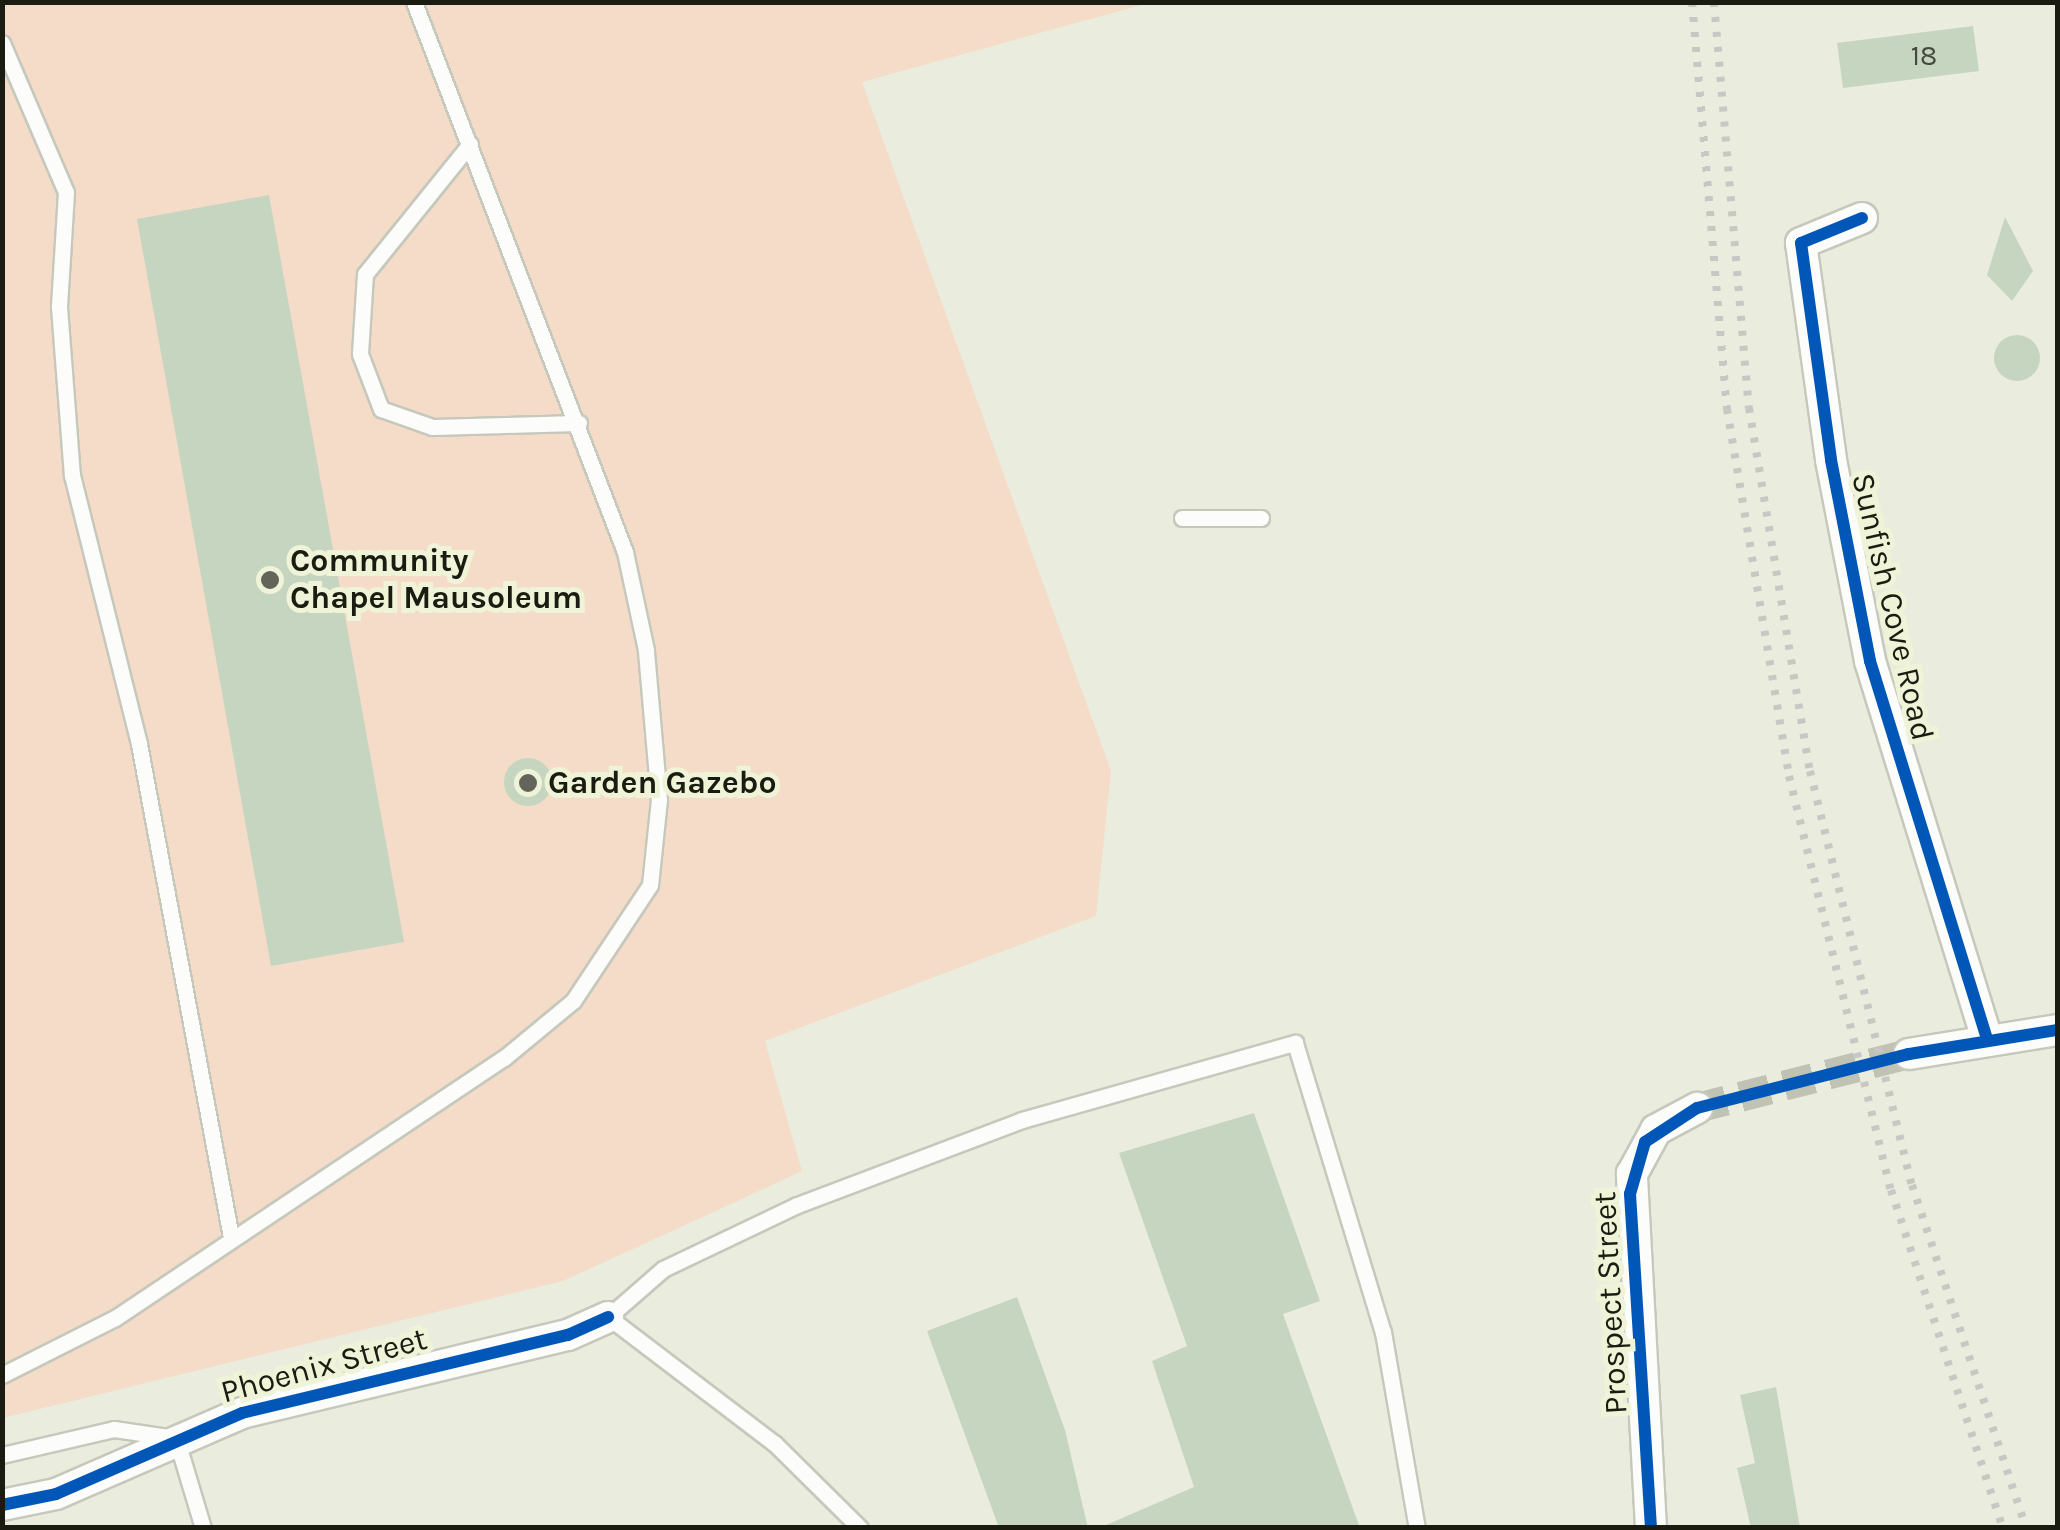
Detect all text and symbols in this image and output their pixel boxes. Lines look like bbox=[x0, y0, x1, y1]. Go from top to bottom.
house number: 18 bbox=[1911, 39, 1937, 73]
street label: Sunfish Cove Road bbox=[1843, 470, 1941, 744]
place label: Community Chapel Mausoleum bbox=[290, 543, 582, 618]
marker: Community Chapel Mausoleum bbox=[259, 569, 281, 591]
place label: Garden Gazebo bbox=[548, 764, 777, 802]
marker: Garden Gazebo bbox=[517, 772, 539, 794]
street label: Prospect Street bbox=[1586, 1191, 1636, 1415]
street label: Phoenix Street bbox=[217, 1320, 431, 1412]

